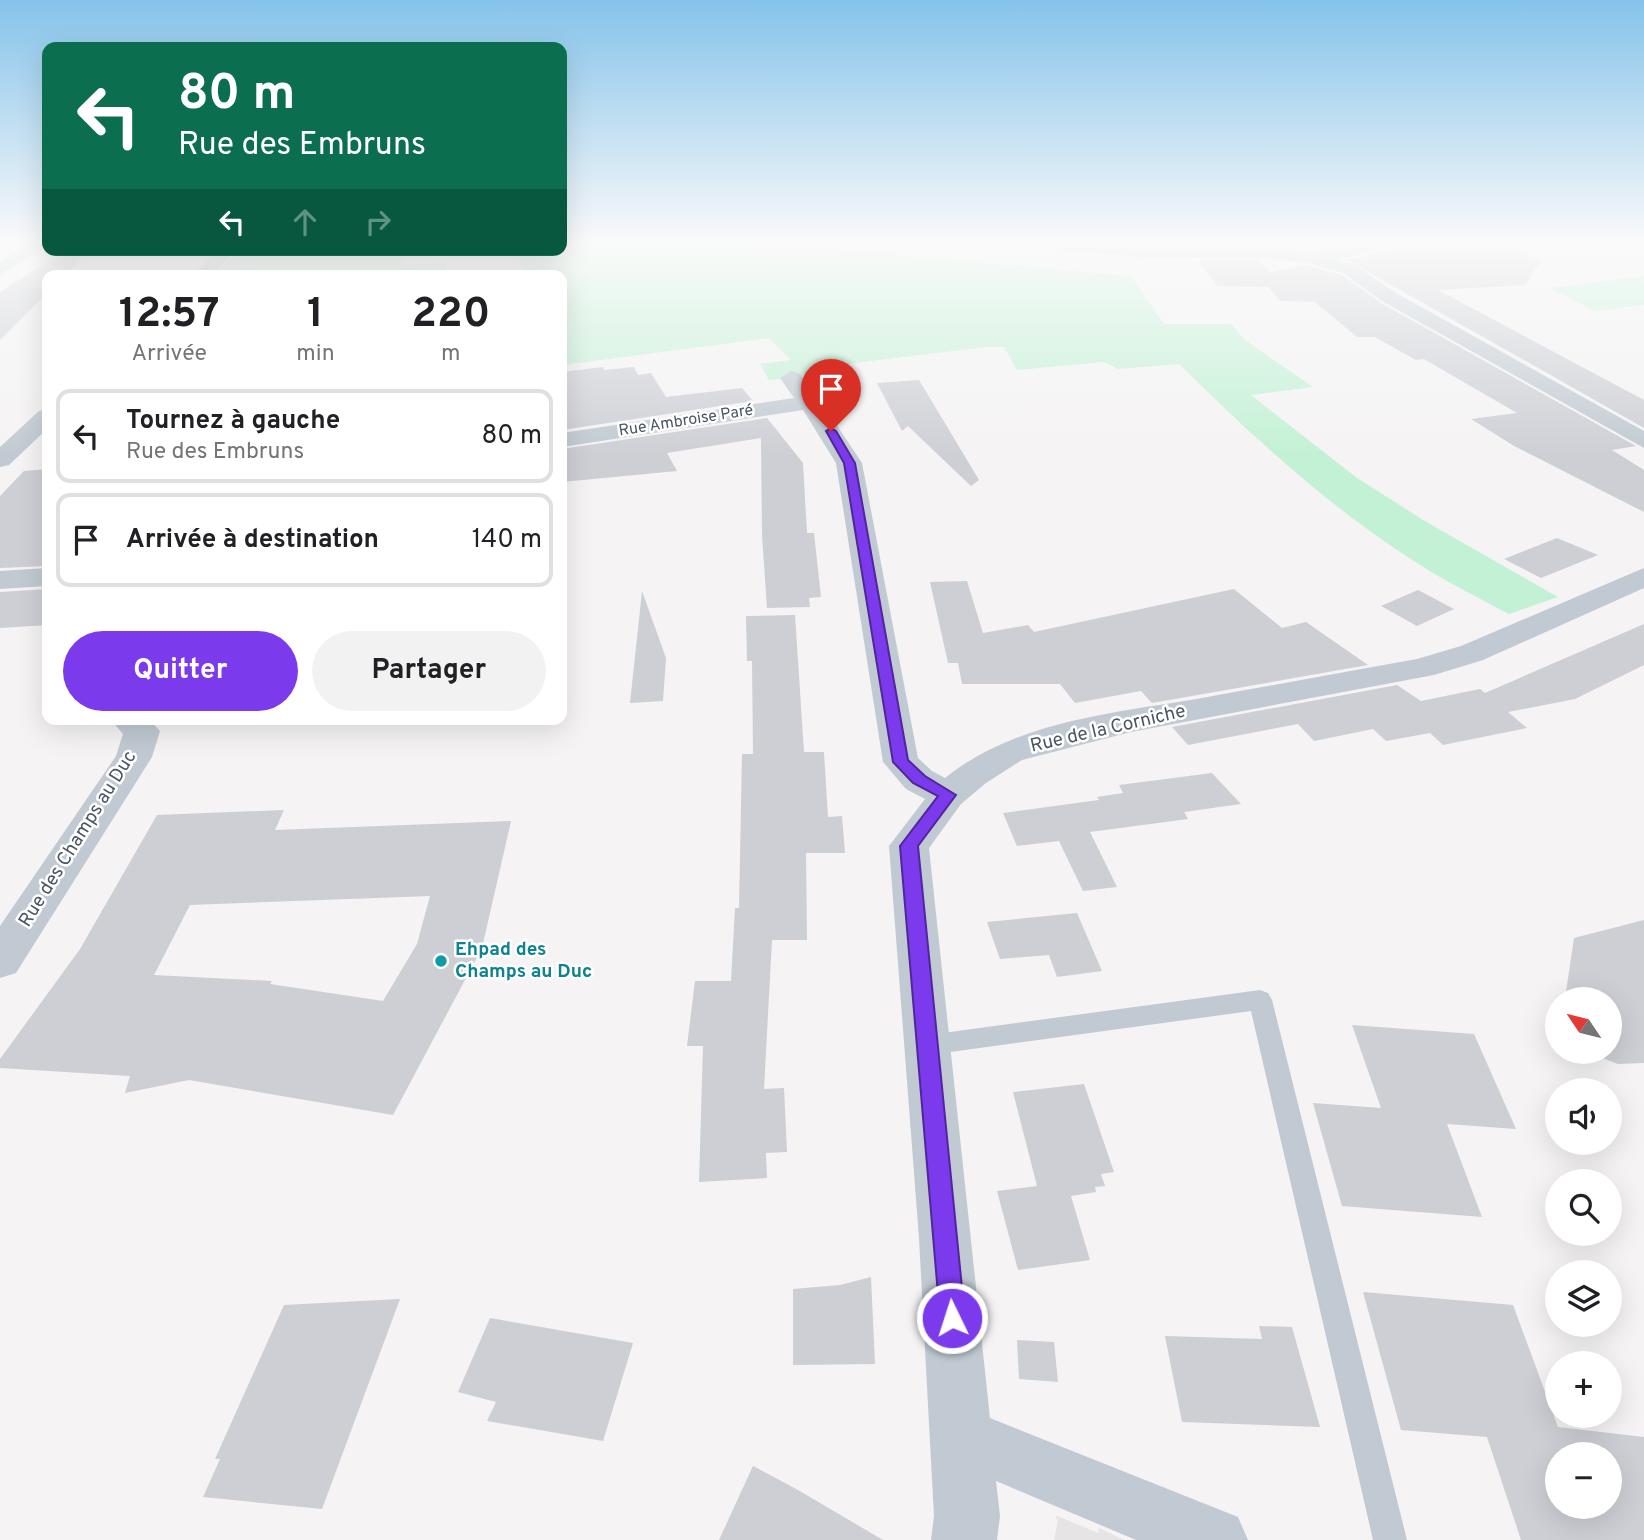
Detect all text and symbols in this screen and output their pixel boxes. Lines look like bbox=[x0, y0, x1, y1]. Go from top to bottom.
text: 80 m bbox=[178, 65, 295, 127]
icon: left bbox=[63, 70, 154, 161]
text: Rue des Embruns bbox=[178, 126, 426, 166]
icon: left bbox=[213, 203, 251, 241]
icon: ahead bbox=[286, 203, 324, 241]
icon: right bbox=[359, 203, 397, 241]
text: 12:57 bbox=[119, 289, 220, 342]
text: 1 bbox=[307, 289, 324, 342]
text: 220 bbox=[411, 289, 490, 342]
text: Arrivée bbox=[131, 340, 207, 369]
text: min bbox=[296, 340, 335, 369]
text: m bbox=[441, 340, 461, 369]
pin bbox=[801, 359, 861, 431]
icon: arrive bbox=[812, 370, 850, 408]
street label: Rue Ambroise Paré bbox=[617, 401, 755, 441]
text: Tournez à gauche bbox=[126, 405, 340, 438]
icon: left bbox=[67, 417, 105, 455]
text: 80 m bbox=[482, 420, 542, 453]
text: Rue des Embruns bbox=[126, 438, 304, 467]
icon: arrive bbox=[67, 521, 105, 559]
text: Arrivée à destination bbox=[126, 524, 379, 557]
text: 140 m bbox=[472, 524, 542, 557]
button: Quitter bbox=[63, 631, 298, 711]
button: Partager bbox=[312, 631, 546, 711]
street label: Rue de la Corniche bbox=[1028, 699, 1188, 759]
street label: Rue des Champs au Duc bbox=[14, 746, 142, 932]
place label: Ehpad des Champs au Duc bbox=[455, 938, 592, 984]
marker: Ehpad des Champs au Duc bbox=[433, 953, 449, 969]
north arrow bbox=[1545, 987, 1622, 1064]
map controls bbox=[1545, 987, 1622, 1519]
button: sound bbox=[1545, 1078, 1622, 1155]
button: search bbox=[1545, 1169, 1622, 1246]
button: layers bbox=[1545, 1260, 1622, 1337]
position arrow bbox=[915, 1281, 989, 1355]
button: + bbox=[1545, 1351, 1622, 1428]
button: − bbox=[1545, 1442, 1622, 1519]

